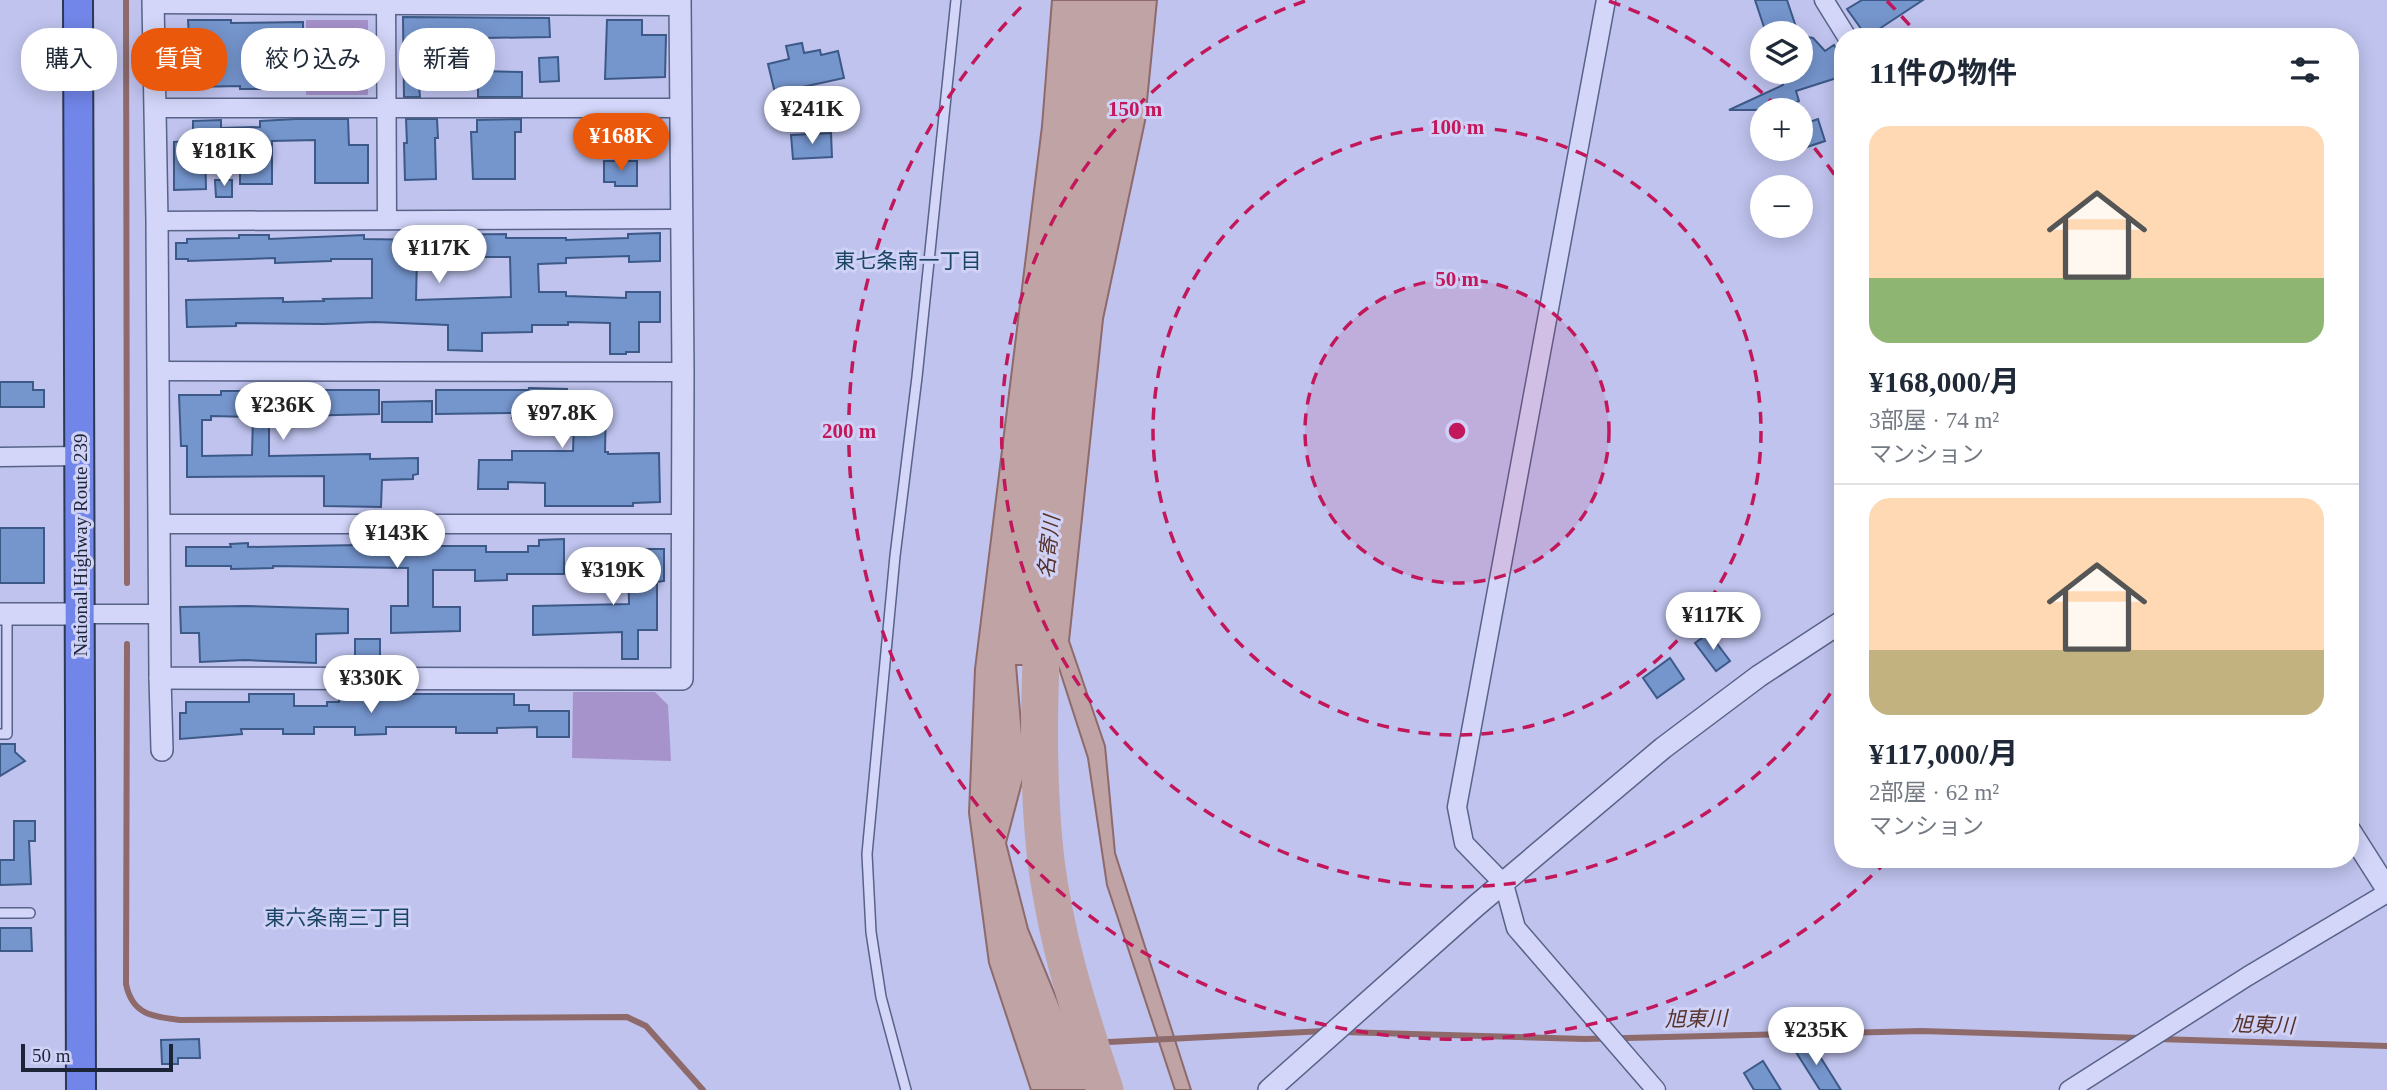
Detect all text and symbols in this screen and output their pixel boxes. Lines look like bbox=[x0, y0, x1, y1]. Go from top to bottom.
map controls bbox=[1750, 21, 1813, 238]
button: layers bbox=[1750, 21, 1813, 84]
chip: 購入 bbox=[21, 28, 117, 91]
chip: 賃貸 bbox=[131, 28, 227, 91]
chip: 絞り込み bbox=[241, 28, 385, 91]
chip: 新着 bbox=[399, 28, 495, 91]
icon: filters bbox=[2286, 51, 2324, 89]
text: 11件の物件 bbox=[1869, 56, 2017, 89]
pin: ¥241K bbox=[763, 86, 861, 146]
text: ¥241K bbox=[780, 96, 844, 121]
text: 150 m bbox=[1108, 97, 1163, 121]
button: + bbox=[1750, 98, 1813, 161]
pin: ¥168K bbox=[572, 114, 670, 173]
text: 100 m bbox=[1430, 115, 1485, 139]
text: ¥168K bbox=[589, 123, 653, 148]
pin: ¥181K bbox=[175, 128, 273, 188]
text: ¥181K bbox=[192, 138, 256, 163]
icon: home bbox=[2034, 172, 2160, 298]
button: − bbox=[1750, 175, 1813, 238]
pin: ¥117K bbox=[390, 226, 488, 285]
text: ¥117K bbox=[408, 235, 470, 260]
district label: 東七条南一丁目 bbox=[835, 249, 982, 273]
text: 50 m bbox=[1435, 267, 1479, 291]
text: ¥168,000/月 bbox=[1869, 365, 2020, 398]
pin: ¥236K bbox=[234, 382, 332, 442]
pin: ¥97.8K bbox=[505, 391, 619, 450]
text: ¥236K bbox=[251, 392, 315, 417]
text: ¥97.8K bbox=[527, 400, 597, 425]
text: 3部屋 · 74 m² bbox=[1869, 408, 1999, 433]
text: 200 m bbox=[822, 419, 877, 443]
centre of rings bbox=[1445, 419, 1469, 443]
street label: National Highway Route 239 bbox=[70, 433, 91, 657]
text: マンション bbox=[1869, 442, 1984, 467]
pin: ¥143K bbox=[348, 510, 446, 570]
water label: 名寄川 bbox=[1034, 512, 1064, 580]
text: ¥143K bbox=[365, 520, 429, 545]
icon: home bbox=[2034, 544, 2160, 670]
pin: ¥319K bbox=[564, 548, 662, 607]
text: ¥319K bbox=[581, 557, 645, 582]
pin: ¥117K bbox=[1664, 592, 1762, 652]
text: ¥117K bbox=[1682, 602, 1744, 627]
pin: ¥330K bbox=[322, 656, 420, 715]
text: ¥330K bbox=[339, 665, 403, 690]
text: ¥117,000/月 bbox=[1869, 737, 2018, 770]
text: 2部屋 · 62 m² bbox=[1869, 780, 1999, 805]
text: マンション bbox=[1869, 814, 1984, 839]
district label: 東六条南三丁目 bbox=[265, 906, 412, 930]
water label: 旭東川 bbox=[1664, 1006, 1730, 1032]
pin: ¥235K bbox=[1767, 1007, 1865, 1067]
water label: 旭東川 bbox=[2231, 1012, 2297, 1038]
text: ¥235K bbox=[1784, 1017, 1848, 1042]
scale bar bbox=[21, 1041, 173, 1073]
text: 50 m bbox=[32, 1045, 71, 1066]

